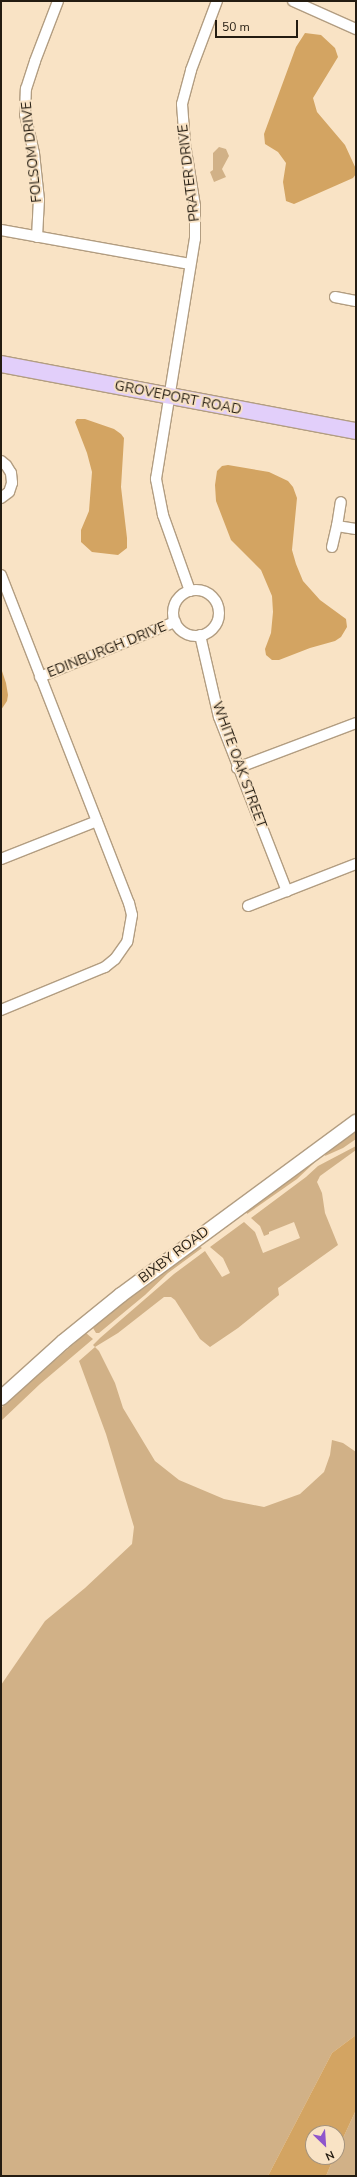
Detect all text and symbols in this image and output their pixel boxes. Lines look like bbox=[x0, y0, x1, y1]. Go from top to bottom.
scale bar bbox=[217, 12, 300, 38]
text: 50 m bbox=[222, 19, 250, 35]
street label: FOLSOM DRIVE bbox=[18, 101, 46, 203]
street label: PRATER DRIVE bbox=[175, 123, 203, 223]
street label: GROVEPORT ROAD bbox=[113, 377, 243, 419]
street label: EDINBURGH DRIVE bbox=[45, 618, 169, 682]
street label: WHITE OAK STREET bbox=[208, 699, 270, 831]
street label: BIXBY ROAD bbox=[135, 1223, 213, 1287]
north arrow bbox=[305, 2125, 345, 2165]
text: N bbox=[323, 2147, 337, 2164]

